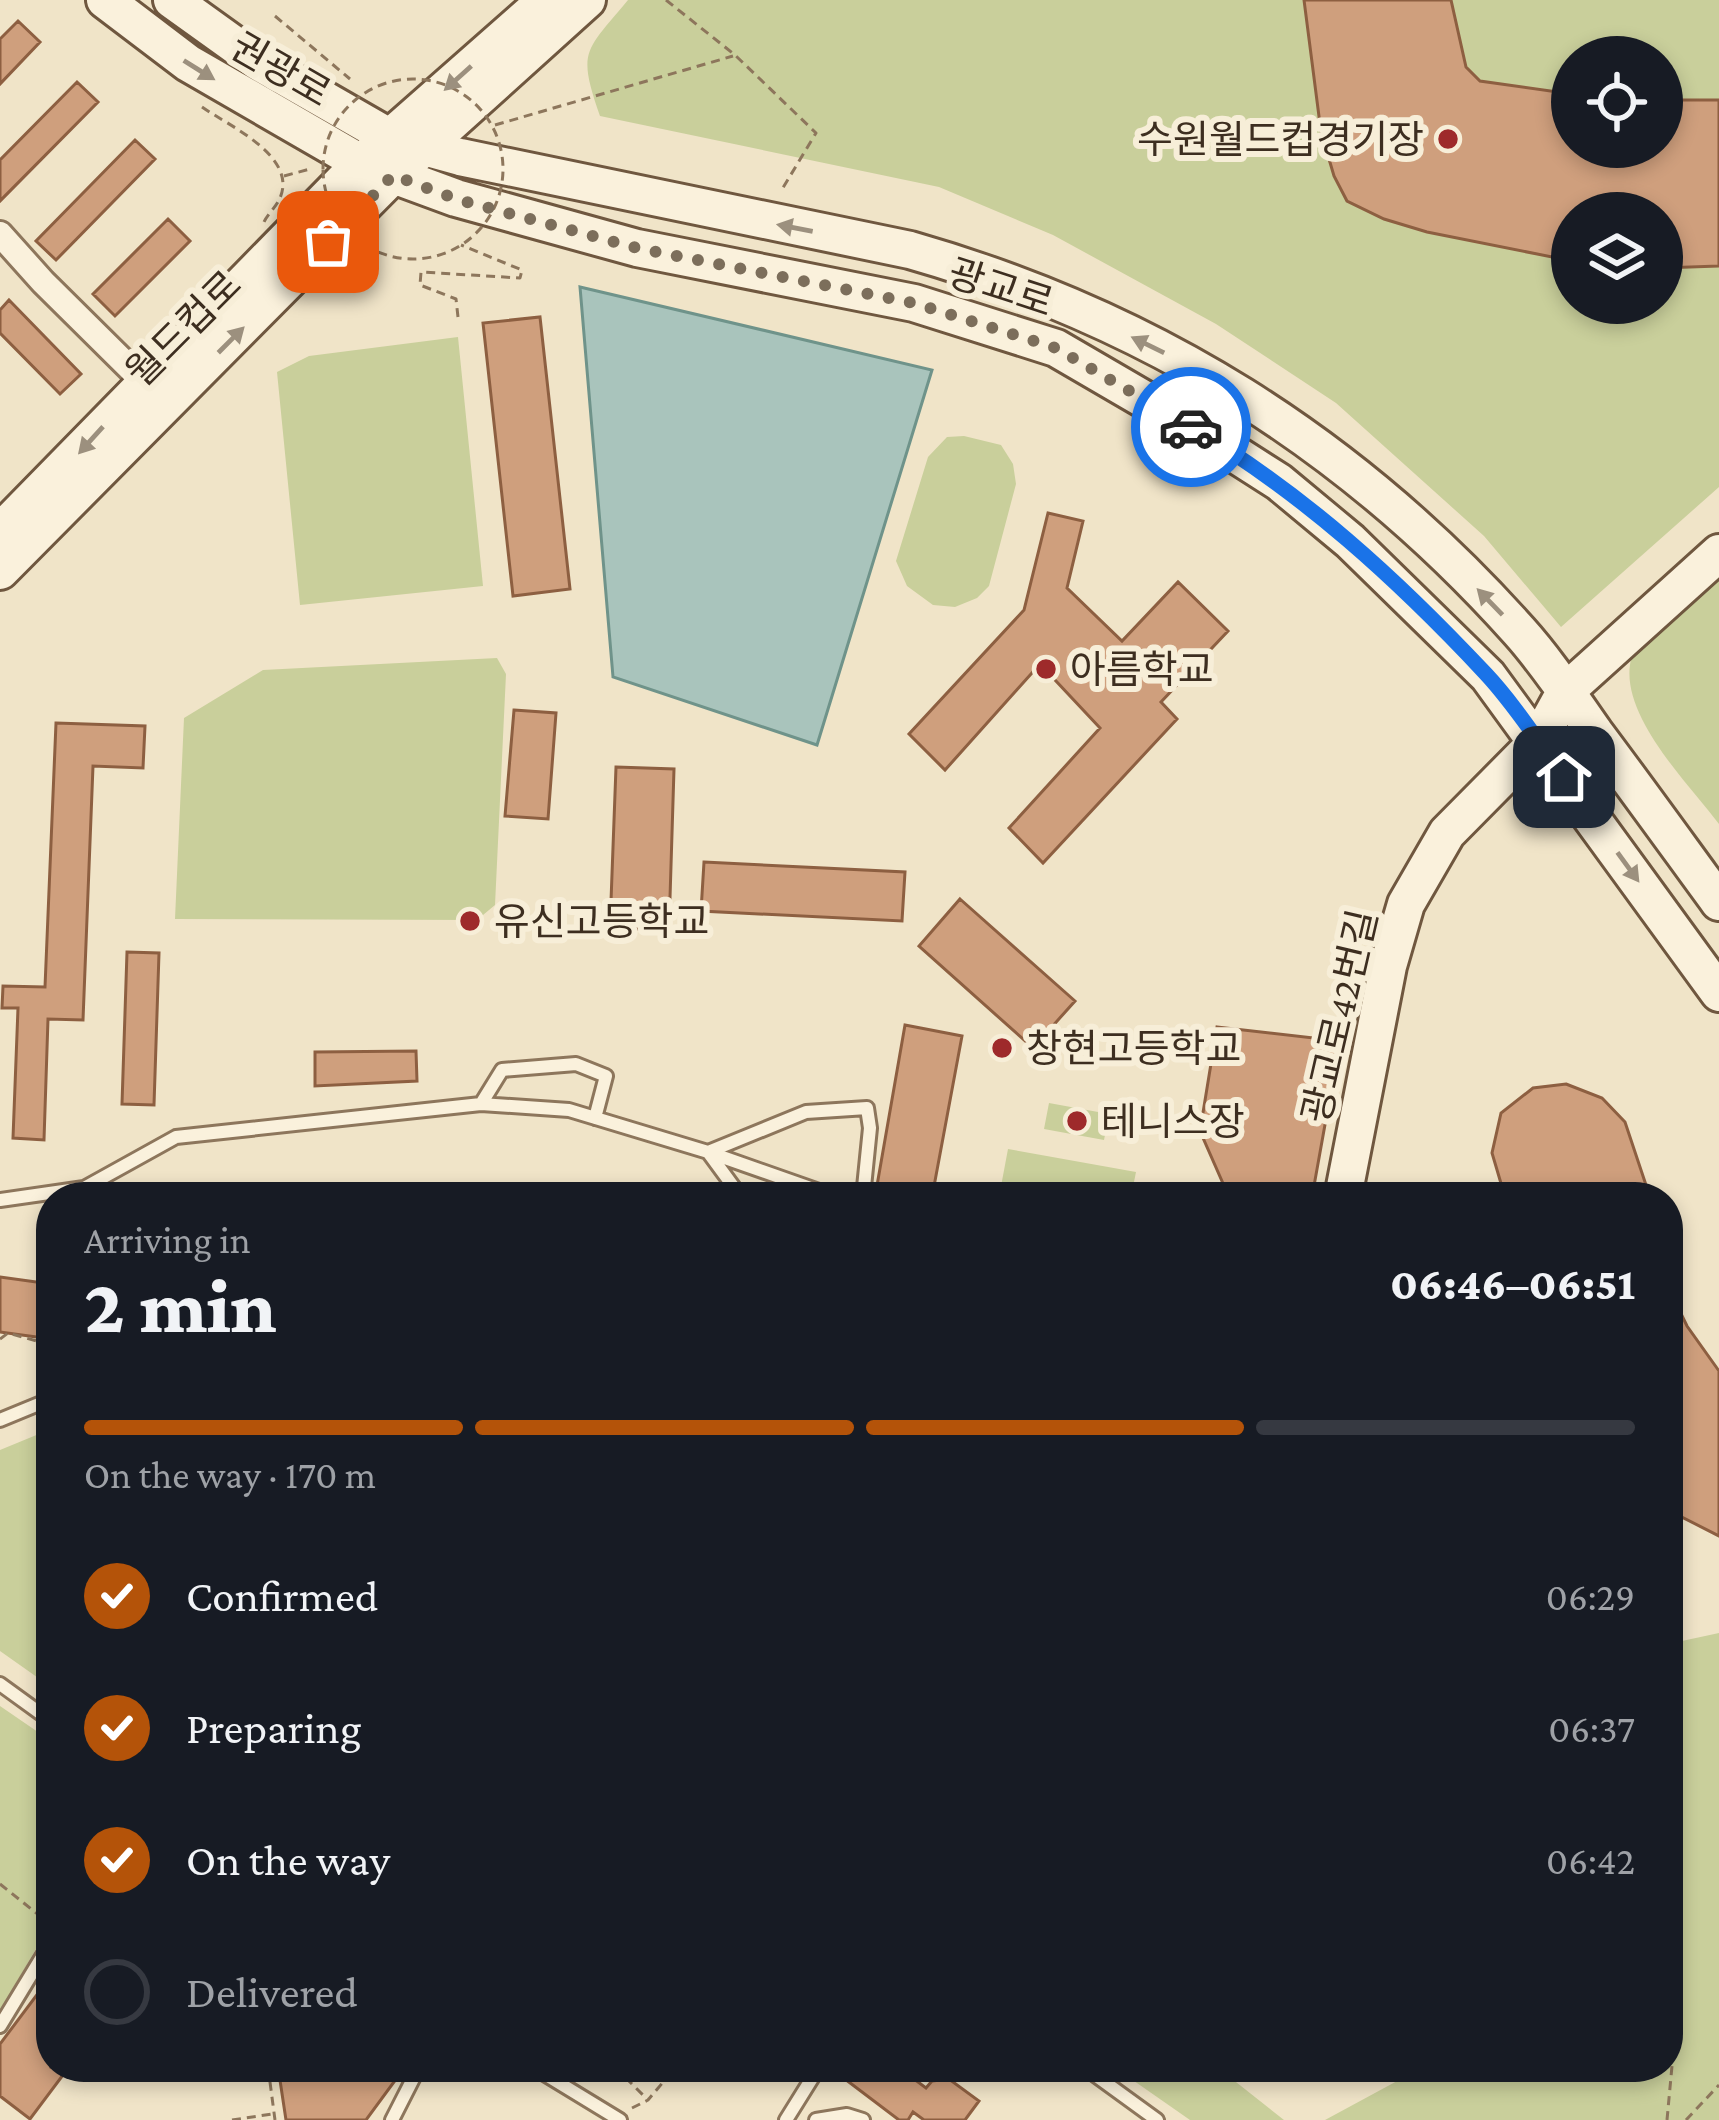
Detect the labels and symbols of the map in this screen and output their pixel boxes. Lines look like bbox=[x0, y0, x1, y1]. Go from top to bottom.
street label: 권광로 bbox=[223, 24, 338, 115]
one-way arrow bbox=[183, 58, 216, 80]
one-way arrow bbox=[444, 64, 473, 91]
place label: 수원월드컵경기장 bbox=[1137, 118, 1424, 161]
marker: 수원월드컵경기장 bbox=[1435, 126, 1461, 152]
pin bbox=[277, 191, 379, 293]
one-way arrow bbox=[776, 218, 814, 237]
street label: 광교로 bbox=[943, 250, 1059, 325]
street label: 월드컵로 bbox=[117, 262, 249, 394]
one-way arrow bbox=[217, 326, 245, 354]
one-way arrow bbox=[1130, 335, 1165, 355]
courier bbox=[1131, 367, 1251, 487]
one-way arrow bbox=[78, 425, 105, 454]
one-way arrow bbox=[1477, 588, 1505, 617]
place label: 아름학교 bbox=[1070, 648, 1214, 691]
marker: 아름학교 bbox=[1033, 656, 1059, 682]
pin bbox=[1513, 726, 1615, 828]
one-way arrow bbox=[1616, 851, 1640, 883]
place label: 유신고등학교 bbox=[494, 900, 709, 943]
street label: 광교로42번길 bbox=[1294, 905, 1385, 1127]
marker: 유신고등학교 bbox=[457, 908, 483, 934]
place label: 창현고등학교 bbox=[1026, 1027, 1241, 1070]
marker: 창현고등학교 bbox=[989, 1035, 1015, 1061]
place label: 테니스장 bbox=[1101, 1100, 1245, 1143]
marker: 테니스장 bbox=[1064, 1108, 1090, 1134]

